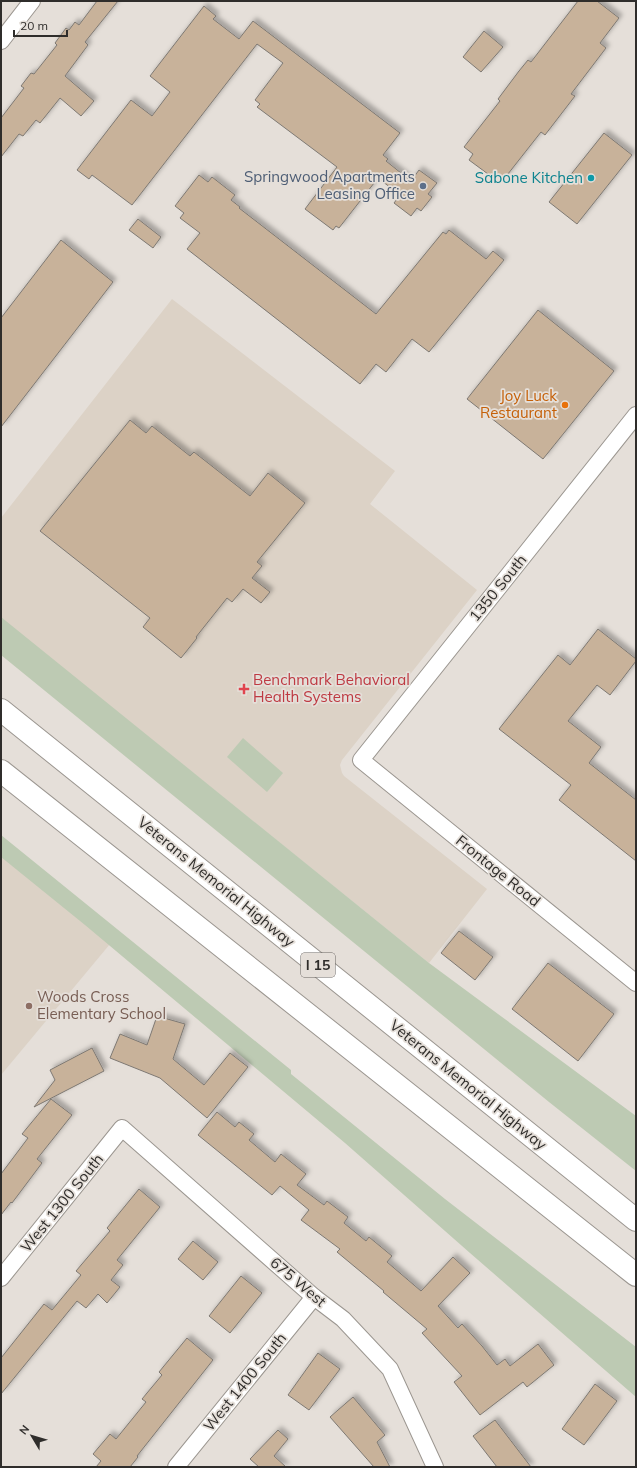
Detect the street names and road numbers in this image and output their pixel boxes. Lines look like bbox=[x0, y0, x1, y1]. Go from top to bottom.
street label: 1350 South bbox=[465, 550, 530, 625]
street label: Veterans Memorial Highway bbox=[134, 812, 299, 951]
street label: Frontage Road bbox=[452, 831, 544, 910]
road number: I 15 bbox=[301, 953, 335, 977]
street label: Veterans Memorial Highway bbox=[386, 1015, 551, 1154]
street label: West 1300 South bbox=[16, 1150, 107, 1256]
street label: 675 West bbox=[266, 1253, 330, 1311]
street label: West 1400 South bbox=[199, 1329, 290, 1435]

